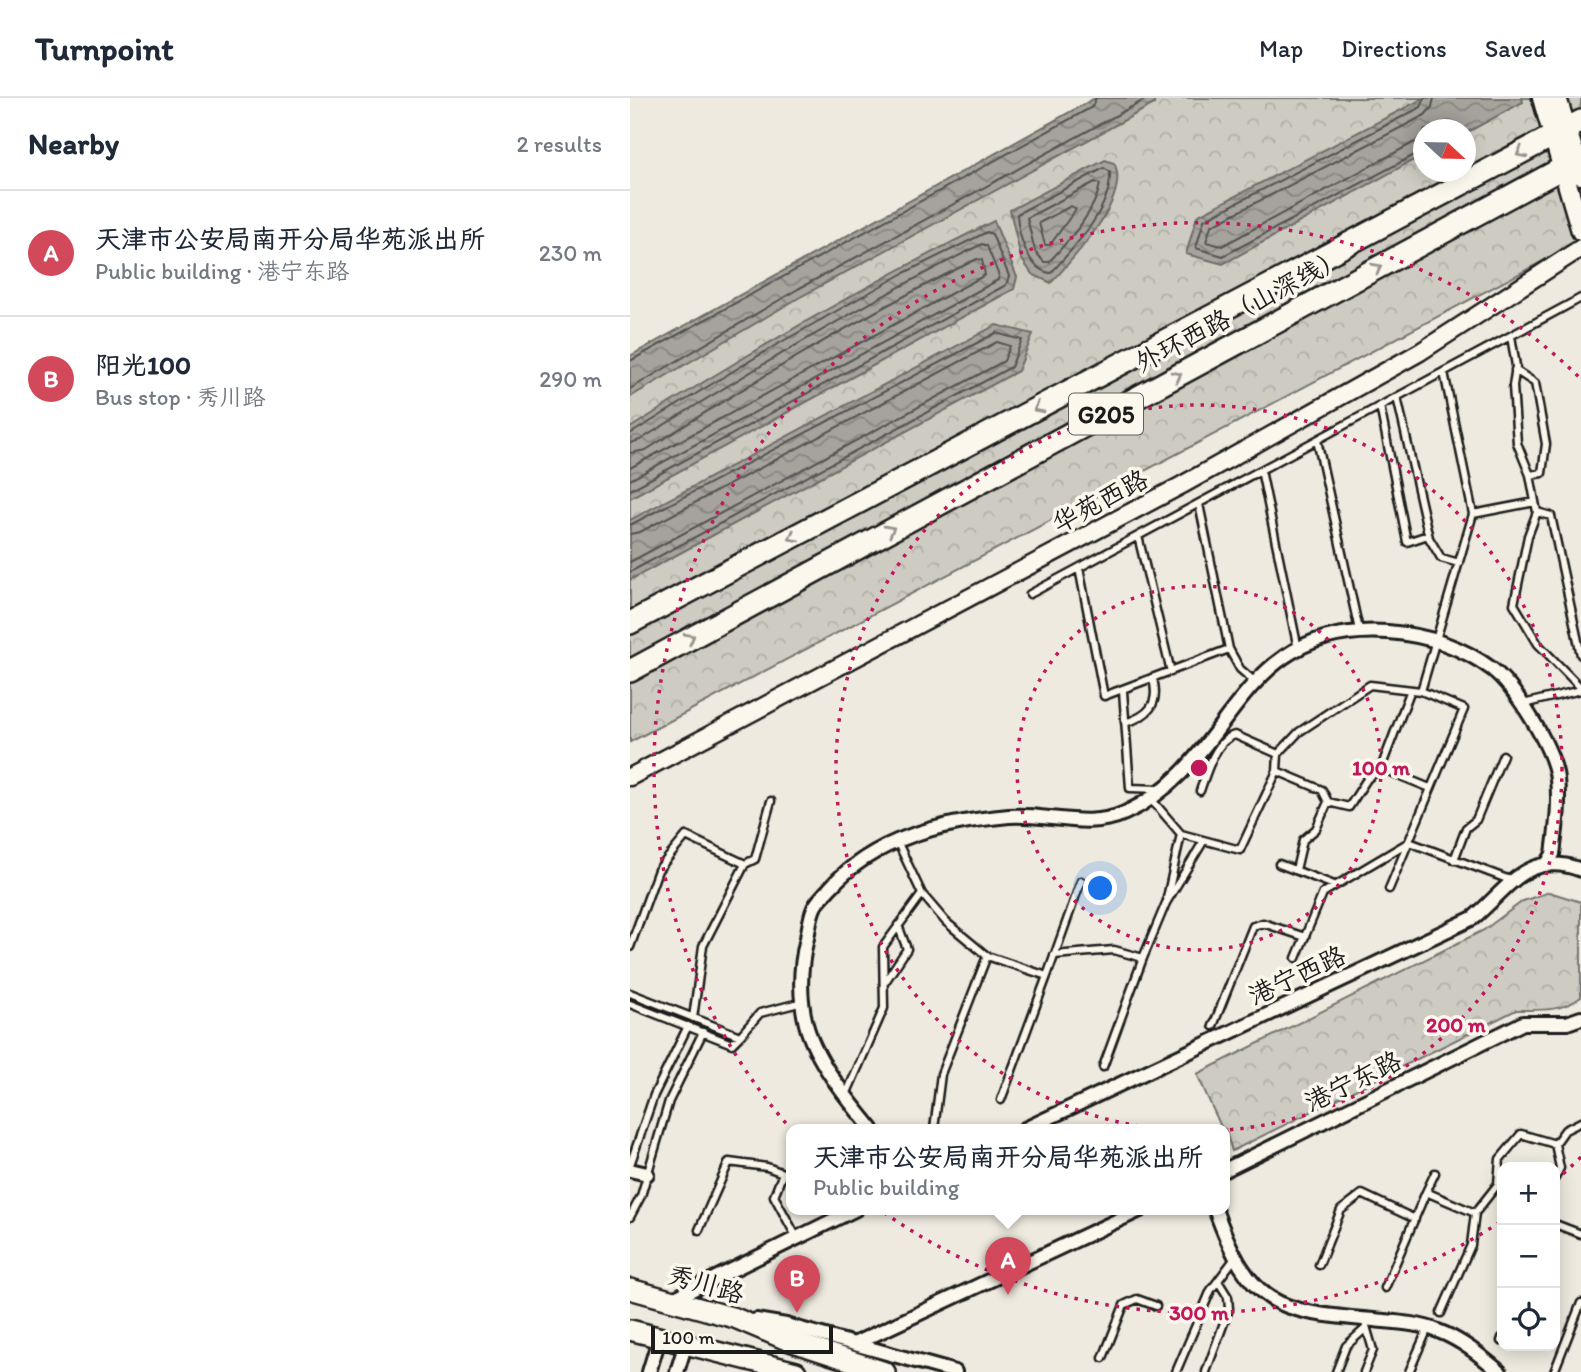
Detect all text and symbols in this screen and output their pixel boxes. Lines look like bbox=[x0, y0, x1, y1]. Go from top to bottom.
text: Turnpoint bbox=[35, 29, 174, 68]
text: Map bbox=[1259, 34, 1303, 63]
text: Directions bbox=[1341, 34, 1447, 63]
text: Saved bbox=[1485, 34, 1546, 63]
north arrow bbox=[1413, 119, 1476, 182]
text: Nearby bbox=[28, 125, 119, 162]
text: 2 results bbox=[516, 130, 602, 158]
one-way arrow bbox=[1516, 145, 1528, 159]
text: 天津市公安局南开分局华苑派出所 bbox=[95, 223, 485, 255]
text: A bbox=[44, 239, 58, 267]
text: 230 m bbox=[539, 239, 602, 267]
street label: 外环西路（山深线） bbox=[1129, 241, 1351, 379]
text: Public building · 港宁东路 bbox=[95, 257, 349, 285]
one-way arrow bbox=[1370, 263, 1382, 276]
text: 阳光100 bbox=[95, 349, 191, 381]
text: B bbox=[44, 365, 58, 393]
text: 290 m bbox=[539, 365, 602, 393]
one-way arrow bbox=[1170, 371, 1182, 384]
text: Bus stop · 秀川路 bbox=[95, 383, 266, 411]
road number: G205 bbox=[1069, 394, 1143, 435]
one-way arrow bbox=[1033, 400, 1045, 413]
street label: 华苑西路 bbox=[1047, 462, 1153, 540]
one-way arrow bbox=[883, 525, 896, 539]
one-way arrow bbox=[788, 529, 801, 542]
one-way arrow bbox=[683, 633, 695, 647]
text: 100 m bbox=[1352, 755, 1410, 780]
centre of rings bbox=[1187, 756, 1211, 780]
your location bbox=[1083, 871, 1117, 905]
street label: 港宁西路 bbox=[1243, 939, 1351, 1011]
text: 200 m bbox=[1426, 1012, 1486, 1037]
street label: 港宁东路 bbox=[1299, 1044, 1407, 1118]
popup bbox=[786, 1124, 1230, 1215]
text: 天津市公安局南开分局华苑派出所 bbox=[813, 1141, 1203, 1173]
map controls bbox=[1497, 1162, 1560, 1351]
button: + bbox=[1497, 1162, 1560, 1225]
text: Public building bbox=[813, 1173, 959, 1201]
button: − bbox=[1497, 1225, 1560, 1288]
pin: A bbox=[985, 1237, 1031, 1295]
pin: B bbox=[774, 1255, 820, 1313]
street label: 秀川路 bbox=[664, 1258, 748, 1310]
button: locate bbox=[1497, 1288, 1560, 1351]
text: 300 m bbox=[1169, 1300, 1229, 1325]
scale bar bbox=[651, 1323, 833, 1355]
text: 100 m bbox=[662, 1326, 714, 1349]

